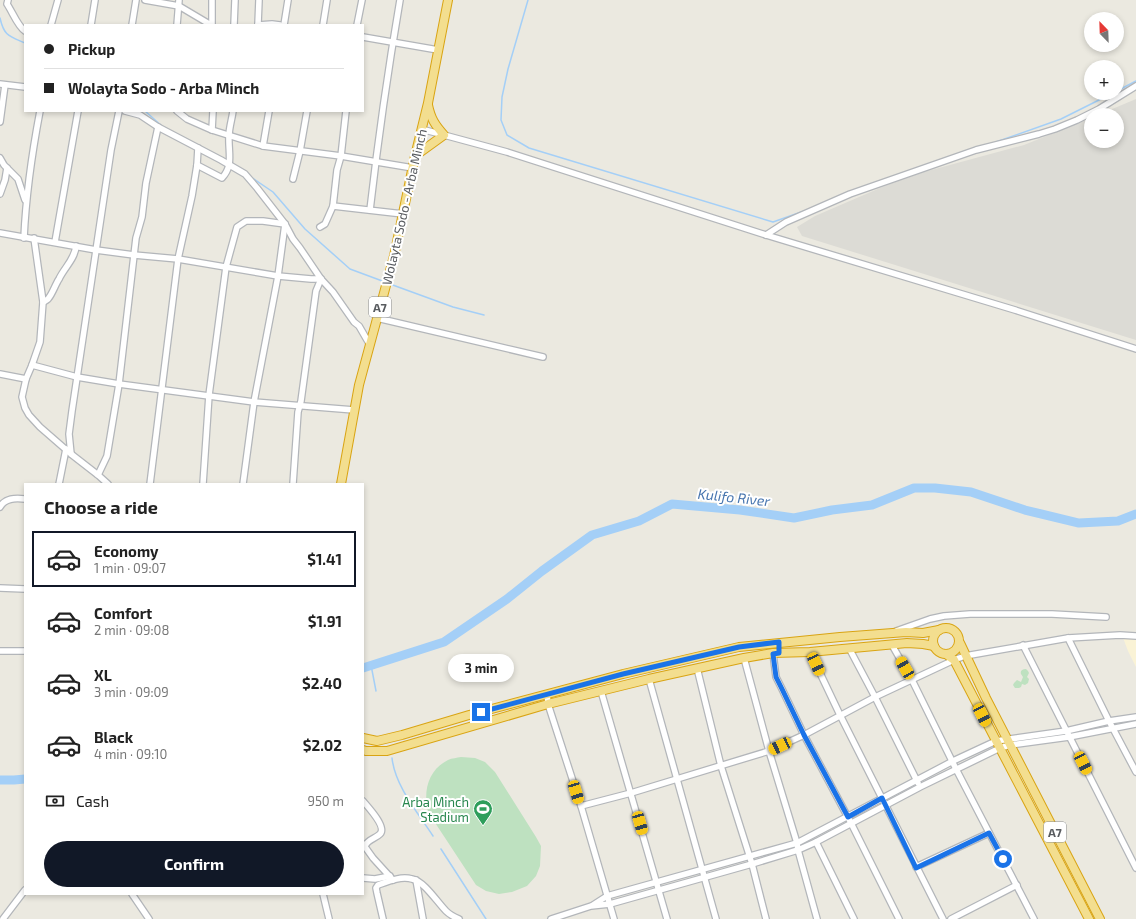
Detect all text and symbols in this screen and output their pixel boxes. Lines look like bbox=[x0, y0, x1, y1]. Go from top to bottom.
north arrow bbox=[1084, 12, 1124, 52]
map controls bbox=[1084, 12, 1124, 148]
text: Pickup bbox=[68, 40, 115, 58]
button: + bbox=[1084, 60, 1124, 100]
text: Wolayta Sodo - Arba Minch bbox=[68, 79, 259, 97]
button: − bbox=[1084, 108, 1124, 148]
street label: Wolayta Sodo - Arba Minch bbox=[378, 127, 430, 287]
road number: A7 bbox=[369, 297, 391, 317]
water label: Kulifo River bbox=[697, 485, 771, 509]
text: Choose a ride bbox=[44, 496, 158, 518]
icon: car bbox=[46, 541, 82, 577]
text: Economy bbox=[94, 542, 159, 560]
text: $1.41 bbox=[307, 550, 342, 568]
text: 1 min · 09:07 bbox=[94, 560, 166, 576]
icon: car bbox=[46, 603, 82, 639]
text: Comfort bbox=[94, 604, 152, 622]
text: $1.91 bbox=[308, 612, 342, 630]
text: 2 min · 09:08 bbox=[94, 622, 169, 638]
car bbox=[805, 651, 827, 677]
callout: 3 min bbox=[448, 654, 514, 682]
car bbox=[894, 655, 916, 681]
text: 3 min bbox=[464, 660, 498, 676]
icon: car bbox=[46, 665, 82, 701]
text: XL bbox=[94, 666, 112, 684]
text: $2.40 bbox=[302, 674, 342, 692]
text: 3 min · 09:09 bbox=[94, 684, 169, 700]
car bbox=[971, 702, 993, 728]
route end bbox=[472, 703, 490, 721]
icon: car bbox=[46, 727, 82, 763]
text: Black bbox=[94, 728, 133, 746]
car bbox=[767, 735, 793, 757]
text: $2.02 bbox=[303, 736, 342, 754]
text: 4 min · 09:10 bbox=[94, 746, 167, 762]
car bbox=[1072, 750, 1094, 776]
car bbox=[567, 779, 585, 805]
icon: cash bbox=[44, 790, 66, 812]
text: Cash bbox=[76, 792, 109, 810]
text: 950 m bbox=[307, 793, 344, 809]
place label: Arba Minch Stadium bbox=[402, 794, 469, 825]
sports icon: Arba Minch Stadium bbox=[472, 798, 494, 826]
car bbox=[631, 810, 649, 836]
road number: A7 bbox=[1044, 822, 1066, 842]
button: Confirm bbox=[44, 841, 344, 887]
route start bbox=[994, 850, 1012, 868]

